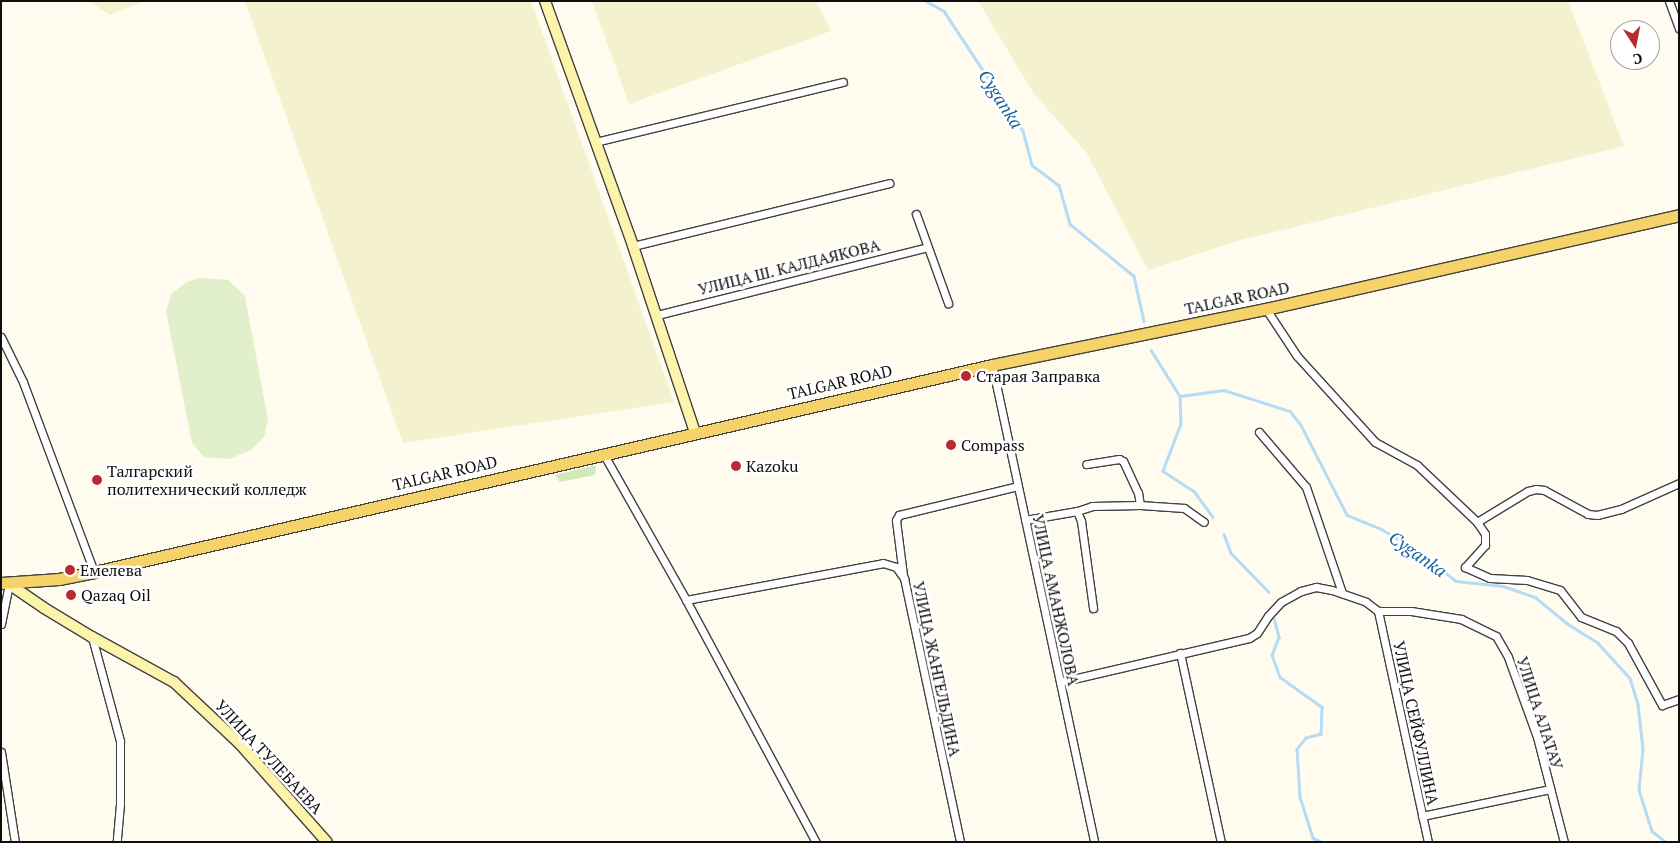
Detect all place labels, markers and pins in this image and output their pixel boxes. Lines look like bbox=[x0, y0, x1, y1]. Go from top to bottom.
place label: Старая Заправка bbox=[976, 366, 1100, 386]
marker: Старая Заправка bbox=[960, 370, 972, 382]
place label: Compass bbox=[961, 435, 1025, 455]
marker: Compass bbox=[945, 439, 957, 451]
place label: Kazoku bbox=[746, 456, 798, 476]
marker: Kazoku bbox=[730, 460, 742, 472]
place label: Талгарский политехнический колледж bbox=[107, 461, 307, 499]
marker: Талгарский политехнический колледж bbox=[91, 474, 103, 486]
place label: Емелева bbox=[80, 560, 142, 580]
marker: Емелева bbox=[64, 564, 76, 576]
place label: Qazaq Oil bbox=[81, 585, 151, 605]
marker: Qazaq Oil bbox=[65, 589, 77, 601]

